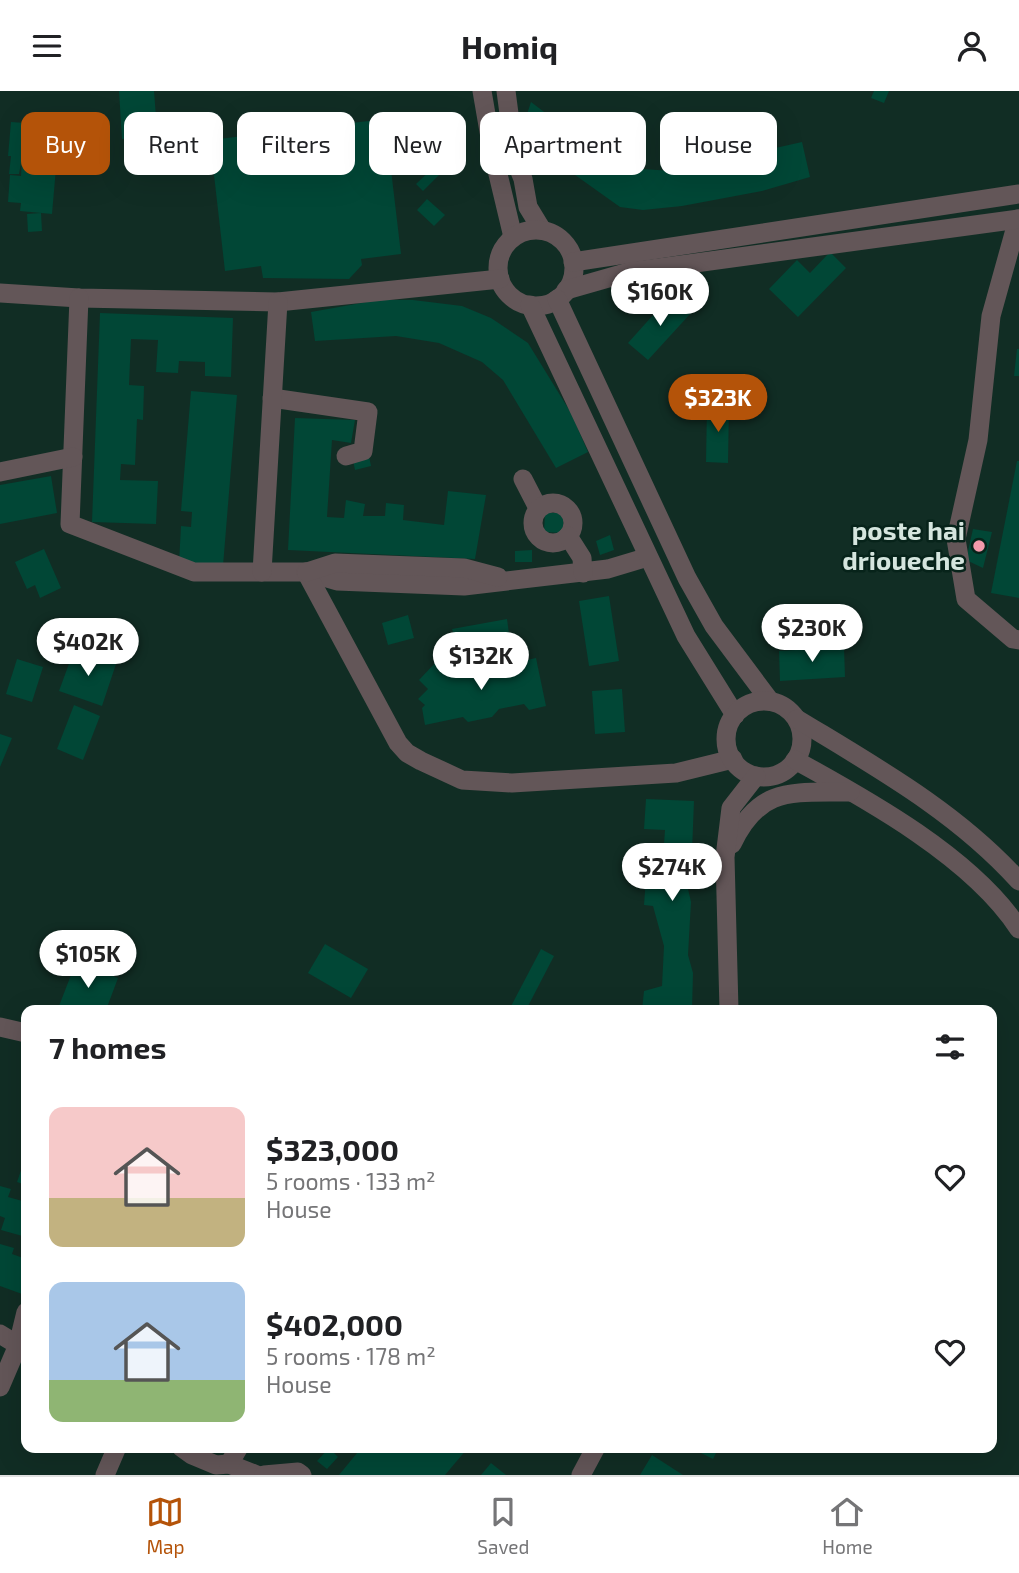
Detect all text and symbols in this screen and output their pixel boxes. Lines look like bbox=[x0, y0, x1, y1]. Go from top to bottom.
icon: menu bbox=[28, 27, 66, 65]
text: Homiq bbox=[461, 27, 558, 65]
icon: person bbox=[953, 27, 991, 65]
chip: Buy bbox=[21, 112, 110, 175]
chip: Rent bbox=[124, 112, 223, 175]
chip: Filters bbox=[237, 112, 355, 175]
chip: New bbox=[369, 112, 466, 175]
chip: Apartment bbox=[480, 112, 646, 175]
chip: House bbox=[660, 112, 777, 175]
pin: $160K bbox=[611, 268, 709, 328]
text: $160K bbox=[627, 277, 693, 305]
pin: $323K bbox=[669, 375, 767, 434]
text: $323K bbox=[684, 383, 752, 411]
place label: poste hai drioueche bbox=[842, 514, 965, 575]
marker: poste hai drioueche bbox=[971, 538, 987, 554]
pin: $230K bbox=[763, 605, 861, 664]
text: $230K bbox=[778, 613, 846, 641]
pin: $402K bbox=[39, 619, 137, 678]
text: $402K bbox=[53, 627, 123, 655]
pin: $132K bbox=[432, 633, 530, 692]
text: $132K bbox=[449, 641, 513, 669]
pin: $274K bbox=[623, 843, 721, 903]
text: $274K bbox=[638, 852, 706, 880]
pin: $105K bbox=[39, 930, 137, 990]
text: $105K bbox=[55, 939, 121, 967]
icon: filters bbox=[931, 1028, 969, 1066]
text: 7 homes bbox=[49, 1029, 166, 1065]
text: $323,000 bbox=[266, 1131, 399, 1167]
icon: home bbox=[105, 1135, 189, 1219]
icon: heart bbox=[931, 1158, 969, 1196]
text: 5 rooms · 133 m² bbox=[266, 1167, 436, 1195]
text: House bbox=[266, 1195, 332, 1223]
text: $402,000 bbox=[266, 1306, 403, 1342]
icon: home bbox=[105, 1310, 189, 1394]
icon: heart bbox=[931, 1333, 969, 1371]
text: 5 rooms · 178 m² bbox=[266, 1342, 436, 1370]
text: House bbox=[266, 1370, 332, 1398]
tab: Map bbox=[146, 1493, 185, 1558]
tab: Saved bbox=[477, 1493, 529, 1558]
tab: Home bbox=[822, 1493, 873, 1558]

